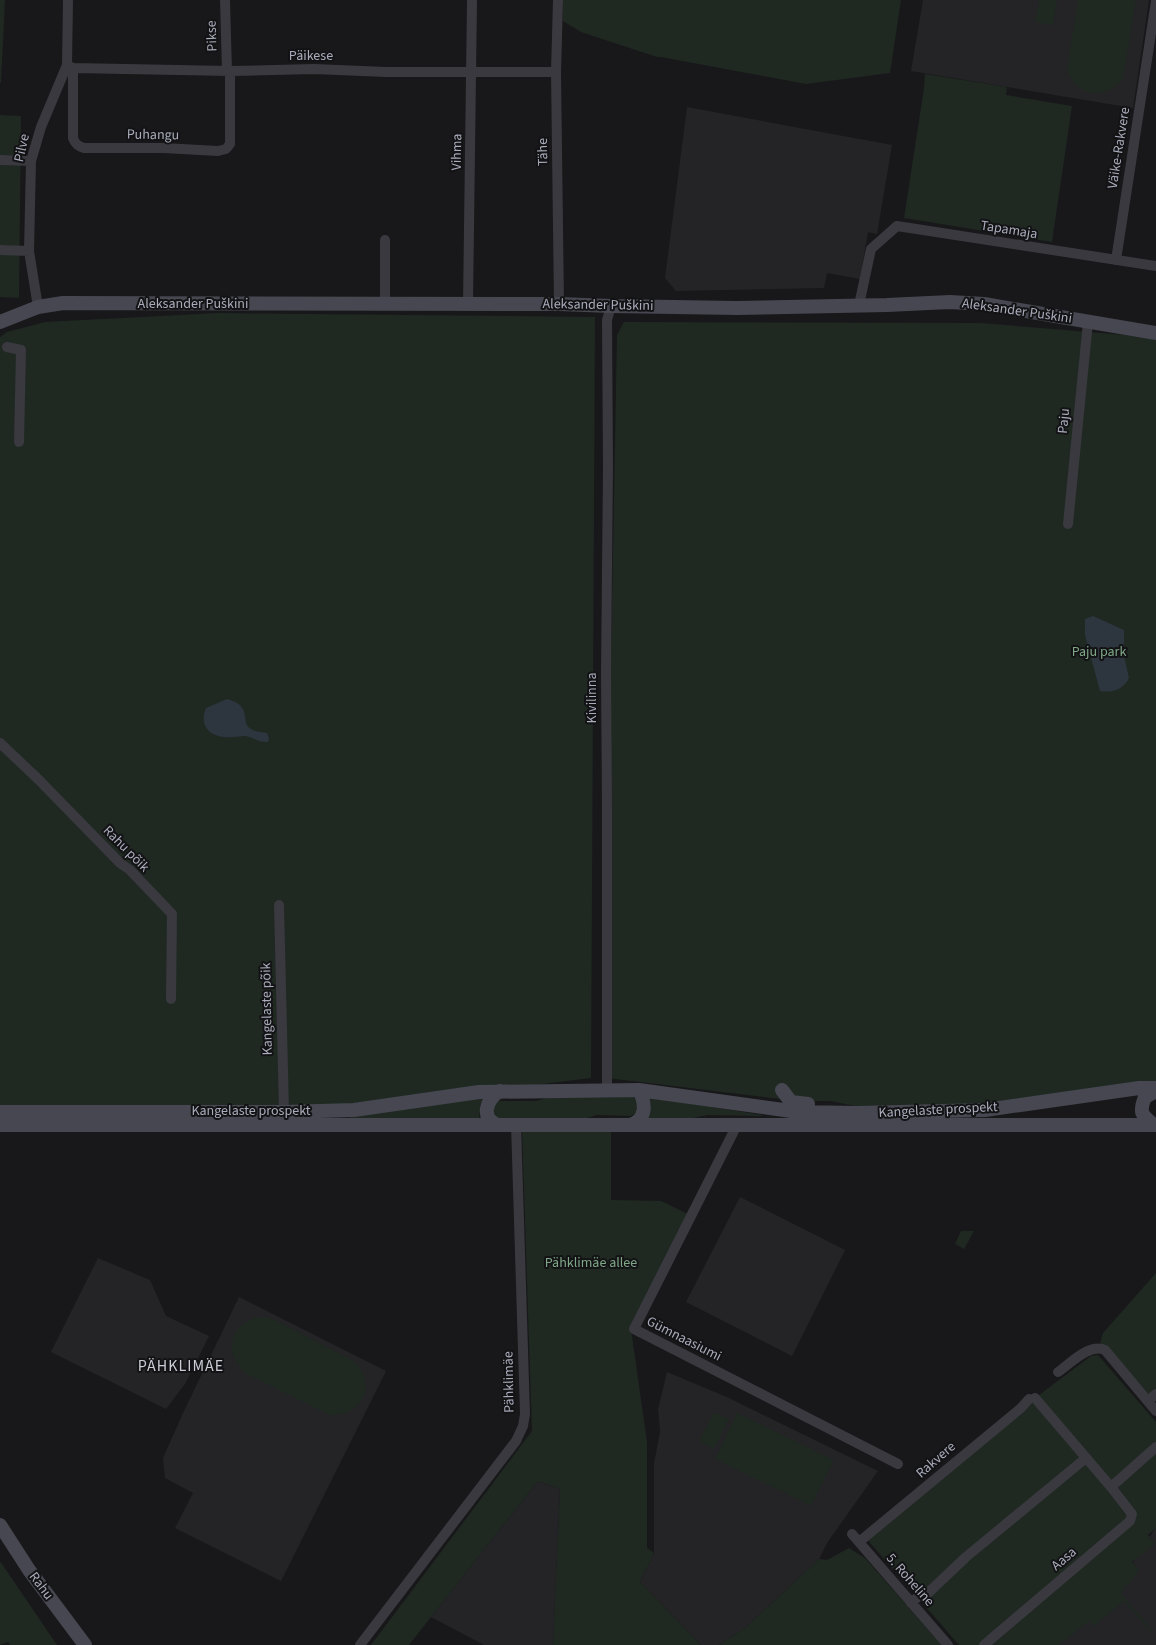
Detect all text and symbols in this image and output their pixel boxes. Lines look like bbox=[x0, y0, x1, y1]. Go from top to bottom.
street label: Pikse bbox=[201, 20, 223, 52]
street label: Päikese bbox=[289, 46, 333, 66]
street label: Väike-Rakvere bbox=[1103, 106, 1135, 190]
street label: Puhangu bbox=[127, 125, 179, 145]
street label: Pilve bbox=[9, 132, 35, 164]
street label: Vihma bbox=[447, 133, 467, 171]
street label: Tähe bbox=[533, 138, 553, 166]
street label: Tapamaja bbox=[979, 216, 1039, 244]
street label: Aleksander Puškini bbox=[961, 293, 1073, 329]
street label: Aleksander Puškini bbox=[138, 294, 248, 314]
street label: Aleksander Puškini bbox=[542, 294, 654, 316]
street label: Paju bbox=[1053, 407, 1075, 435]
park label: Paju park bbox=[1072, 642, 1126, 662]
street label: Kivilinna bbox=[582, 673, 602, 723]
street label: Rahu põik bbox=[98, 821, 154, 877]
street label: Kangelaste põik bbox=[256, 962, 278, 1056]
street label: Kangelaste prospekt bbox=[878, 1097, 998, 1123]
street label: Kangelaste prospekt bbox=[191, 1101, 311, 1121]
park label: Pähklimäe allee bbox=[545, 1253, 637, 1273]
street label: Gümnaasiumi bbox=[643, 1312, 725, 1366]
street label: Pähklimäe bbox=[498, 1351, 520, 1413]
district label: PÄHKLIMÄE bbox=[138, 1355, 224, 1377]
street label: Rakvere bbox=[912, 1437, 960, 1483]
street label: Aasa bbox=[1047, 1542, 1081, 1576]
street label: 5. Roheline bbox=[881, 1549, 939, 1611]
street label: Rahu bbox=[24, 1568, 58, 1604]

